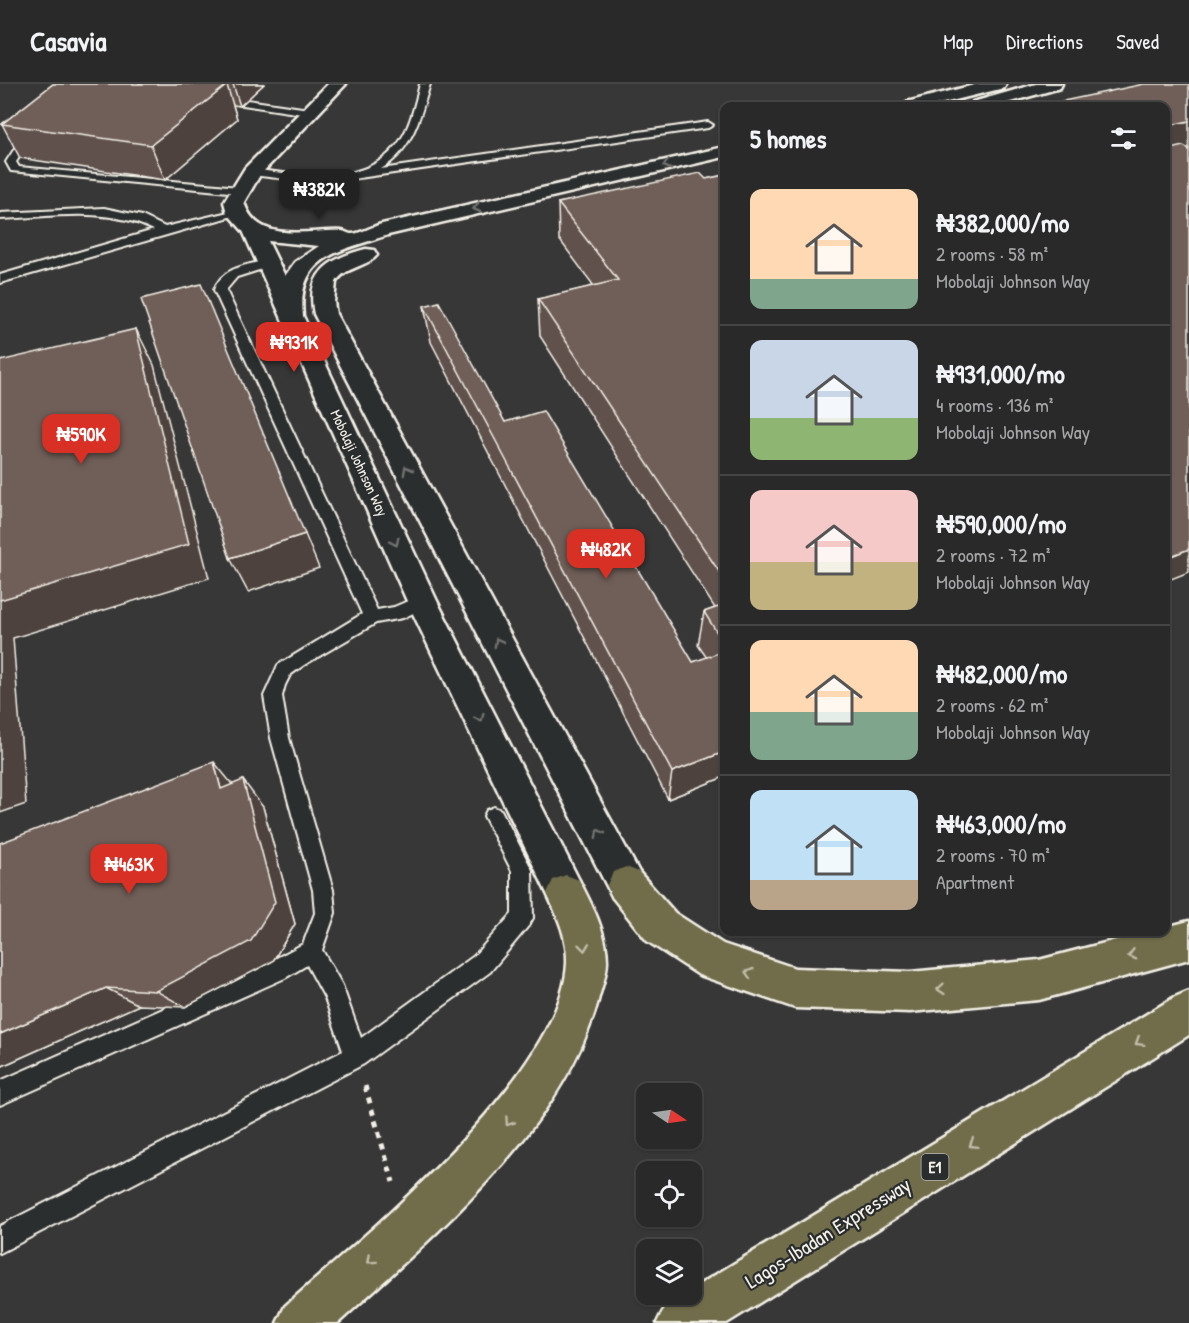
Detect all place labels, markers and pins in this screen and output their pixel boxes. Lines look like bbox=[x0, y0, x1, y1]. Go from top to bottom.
pin: ₦382K bbox=[277, 169, 361, 220]
pin: ₦931K bbox=[252, 322, 336, 373]
pin: ₦590K bbox=[39, 414, 123, 465]
pin: ₦482K bbox=[564, 529, 648, 580]
pin: ₦463K bbox=[87, 844, 171, 895]

